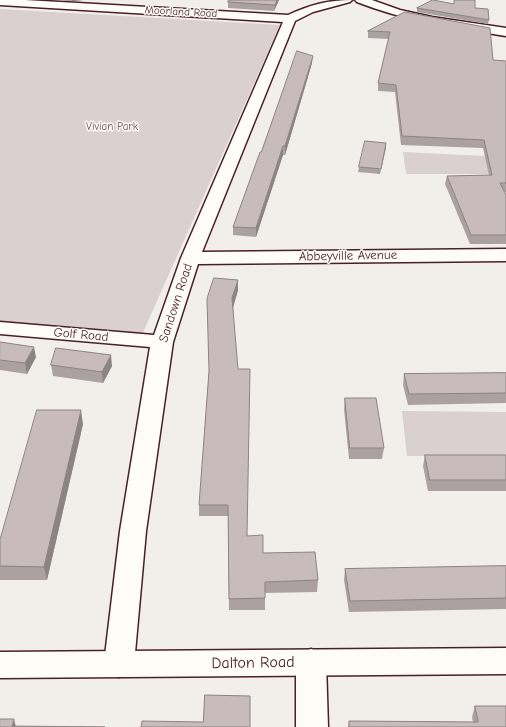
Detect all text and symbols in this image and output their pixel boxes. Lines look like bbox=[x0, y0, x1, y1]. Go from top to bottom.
street label: Moorland Road bbox=[144, 4, 218, 20]
park label: Vivian Park bbox=[86, 120, 138, 134]
street label: Abbeyville Avenue bbox=[299, 247, 397, 265]
street label: Sandown Road bbox=[156, 262, 196, 344]
street label: Golf Road bbox=[53, 325, 109, 345]
street label: Dalton Road bbox=[211, 653, 295, 673]

